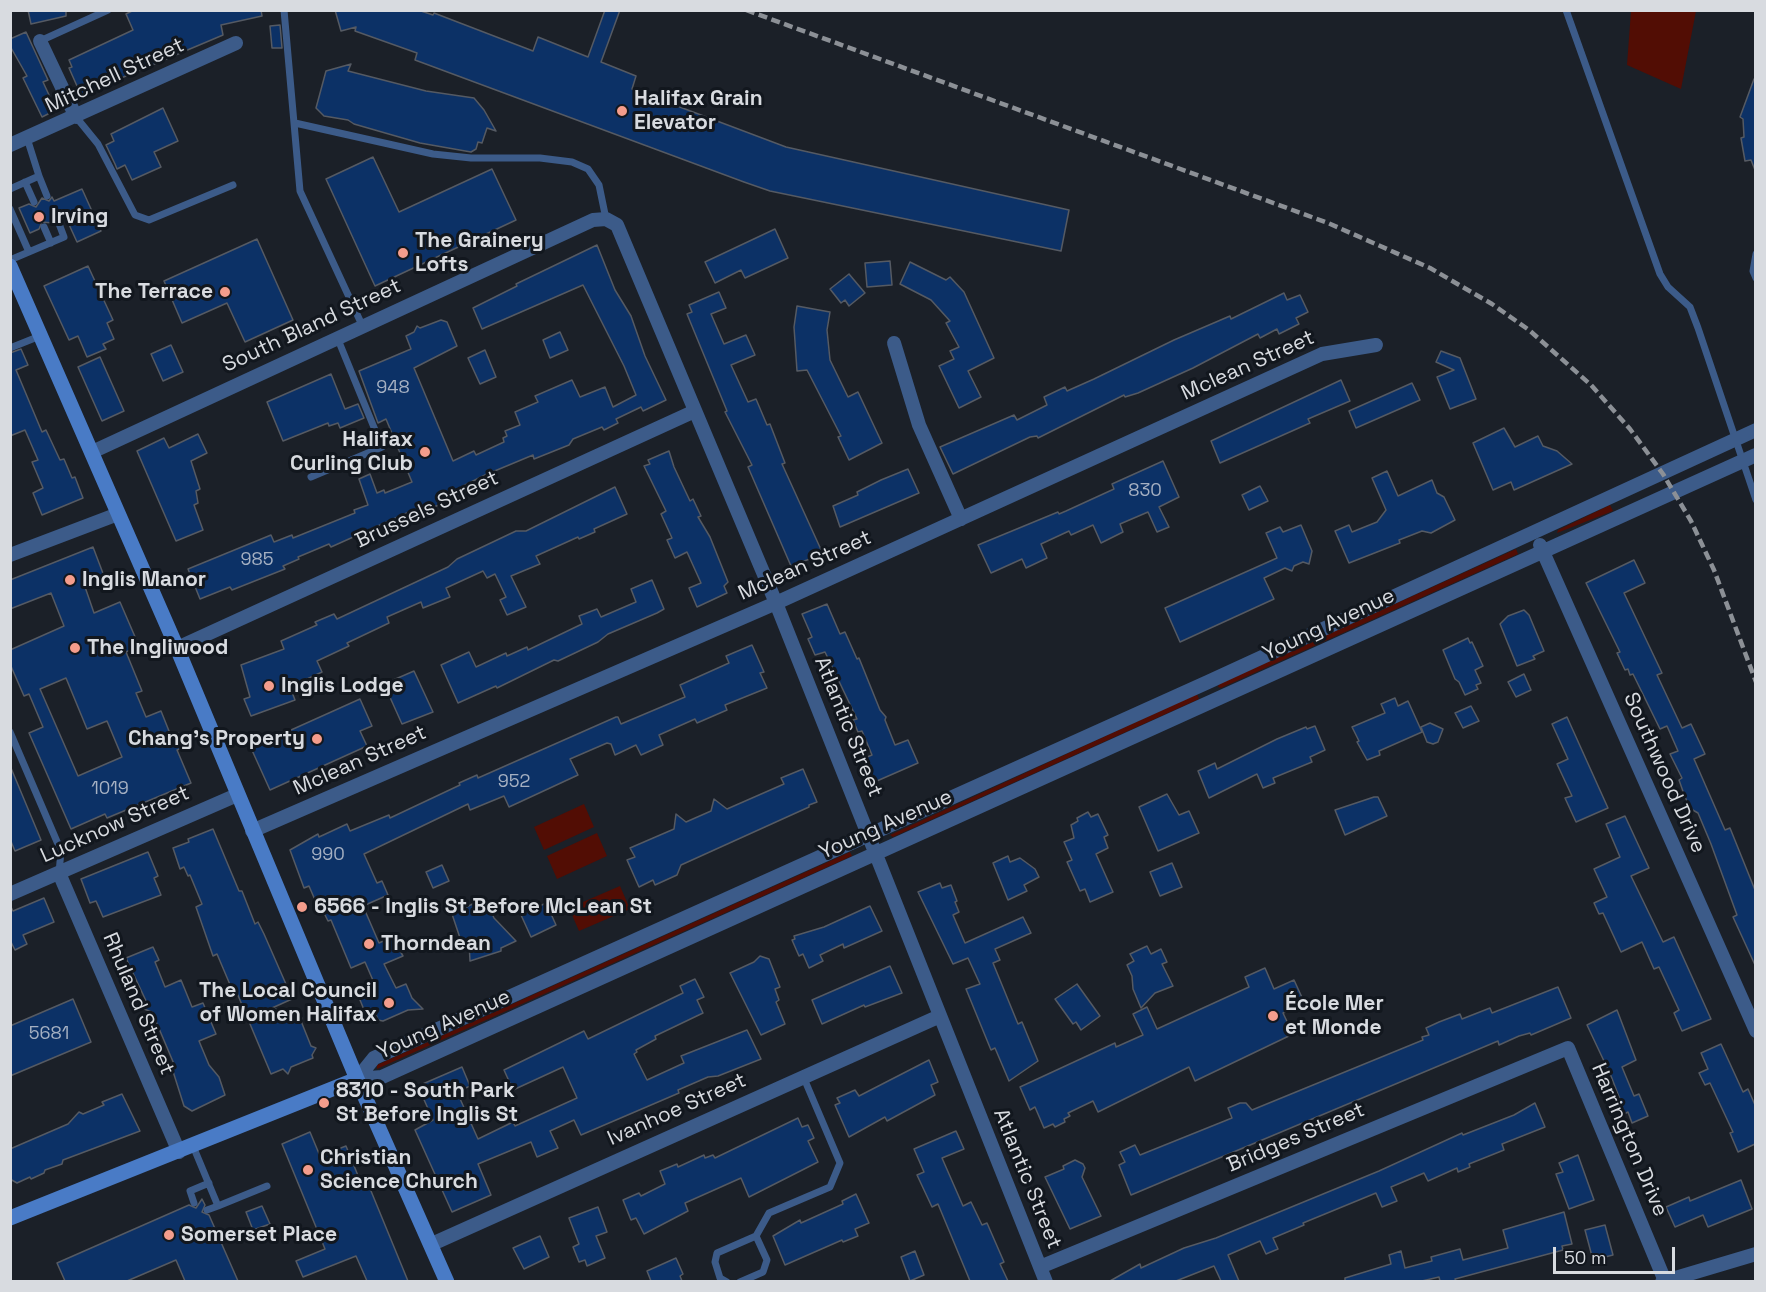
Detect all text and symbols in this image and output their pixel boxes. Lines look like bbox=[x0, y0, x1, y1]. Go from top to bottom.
street label: Mitchell Street bbox=[42, 33, 188, 119]
place label: Halifax Grain Elevator bbox=[634, 86, 763, 136]
marker: Halifax Grain Elevator bbox=[615, 104, 629, 118]
place label: Irving bbox=[51, 204, 108, 230]
marker: Irving bbox=[32, 210, 46, 224]
place label: The Grainery Lofts bbox=[415, 228, 544, 278]
marker: The Grainery Lofts bbox=[396, 246, 410, 260]
street label: South Bland Street bbox=[219, 274, 405, 378]
place label: The Terrace bbox=[95, 279, 213, 305]
marker: The Terrace bbox=[218, 285, 232, 299]
street label: Mclean Street bbox=[1178, 325, 1318, 407]
house number: 948 bbox=[376, 377, 410, 399]
place label: Halifax Curling Club bbox=[290, 427, 413, 477]
marker: Halifax Curling Club bbox=[418, 445, 432, 459]
street label: Brussels Street bbox=[351, 466, 503, 554]
house number: 830 bbox=[1128, 480, 1162, 502]
street label: Mclean Street bbox=[735, 525, 875, 607]
house number: 985 bbox=[240, 549, 274, 571]
place label: Inglis Manor bbox=[82, 567, 206, 593]
marker: Inglis Manor bbox=[63, 573, 77, 587]
street label: Young Avenue bbox=[1259, 583, 1399, 667]
place label: The Ingliwood bbox=[87, 635, 228, 661]
marker: The Ingliwood bbox=[68, 641, 82, 655]
street label: Atlantic Street bbox=[808, 653, 888, 801]
place label: Inglis Lodge bbox=[281, 673, 404, 699]
marker: Inglis Lodge bbox=[262, 679, 276, 693]
street label: Southwood Drive bbox=[1617, 689, 1711, 857]
street label: Mclean Street bbox=[290, 720, 430, 802]
place label: Chang’s Property bbox=[128, 726, 305, 752]
marker: Chang’s Property bbox=[310, 732, 324, 746]
house number: 952 bbox=[498, 771, 530, 793]
house number: 1019 bbox=[91, 778, 129, 800]
street label: Lucknow Street bbox=[37, 781, 193, 869]
street label: Young Avenue bbox=[816, 784, 956, 866]
house number: 990 bbox=[311, 844, 345, 866]
place label: 6566 - Inglis St Before McLean St bbox=[314, 894, 652, 920]
marker: 6566 - Inglis St Before McLean St bbox=[295, 900, 309, 914]
street label: Rhuland Street bbox=[97, 929, 179, 1079]
place label: Thorndean bbox=[381, 931, 491, 957]
marker: Thorndean bbox=[362, 937, 376, 951]
place label: The Local Council of Women Halifax bbox=[199, 978, 377, 1028]
street label: Young Avenue bbox=[374, 984, 514, 1066]
place label: École Mer et Monde bbox=[1285, 991, 1384, 1041]
marker: The Local Council of Women Halifax bbox=[382, 996, 396, 1010]
marker: École Mer et Monde bbox=[1266, 1009, 1280, 1023]
house number: 5681 bbox=[29, 1023, 69, 1045]
street label: Harrington Drive bbox=[1585, 1060, 1673, 1220]
street label: Ivanhoe Street bbox=[604, 1068, 750, 1152]
place label: 8310 - South Park St Before Inglis St bbox=[336, 1078, 518, 1128]
marker: 8310 - South Park St Before Inglis St bbox=[317, 1096, 331, 1110]
street label: Bridges Street bbox=[1223, 1098, 1369, 1178]
street label: Atlantic Street bbox=[987, 1105, 1067, 1253]
place label: Christian Science Church bbox=[320, 1145, 478, 1195]
marker: Christian Science Church bbox=[301, 1163, 315, 1177]
place label: Somerset Place bbox=[181, 1222, 337, 1248]
marker: Somerset Place bbox=[162, 1228, 176, 1242]
scale bar bbox=[1556, 1235, 1678, 1273]
text: 50 m bbox=[1564, 1246, 1606, 1269]

